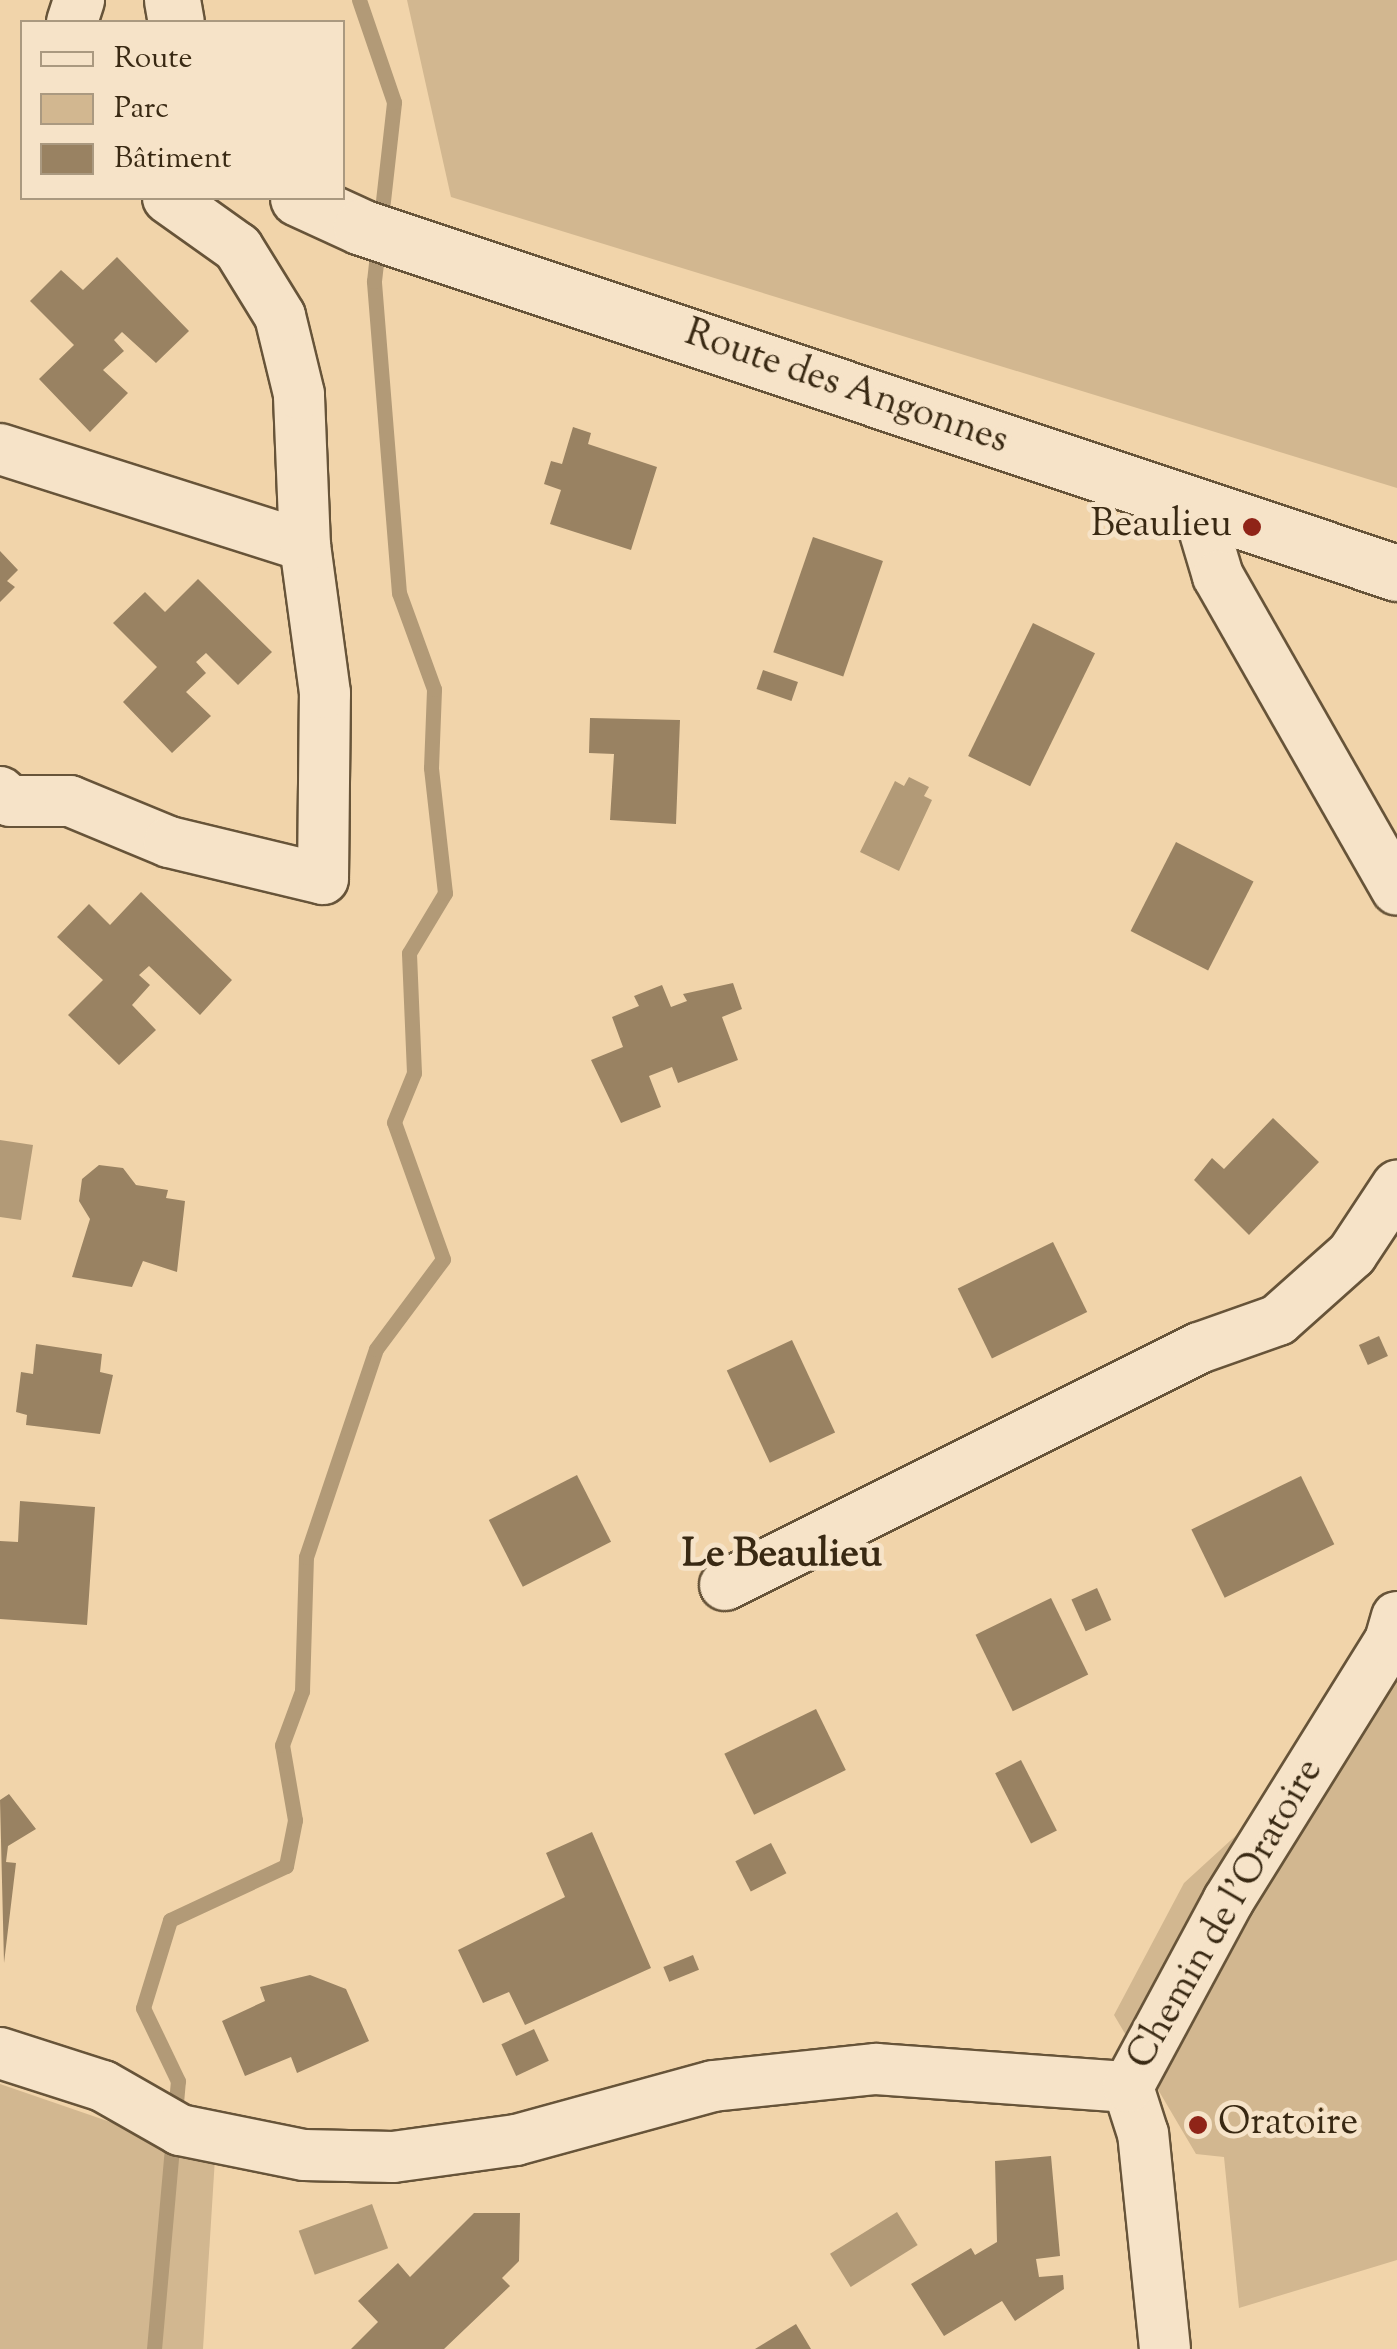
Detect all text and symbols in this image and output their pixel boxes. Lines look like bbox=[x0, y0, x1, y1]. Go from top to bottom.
legend bbox=[20, 20, 345, 200]
text: Route bbox=[114, 38, 193, 81]
text: Parc bbox=[114, 88, 169, 131]
text: Bâtiment bbox=[114, 138, 231, 181]
street label: Route des Angonnes bbox=[678, 312, 1014, 466]
place label: Beaulieu bbox=[1091, 504, 1232, 550]
marker: Beaulieu bbox=[1241, 516, 1263, 538]
district label: Le Beaulieu bbox=[682, 1532, 882, 1580]
street label: Chemin de l'Oratoire bbox=[1120, 1752, 1334, 2078]
place label: Oratoire bbox=[1218, 2102, 1358, 2148]
marker: Oratoire bbox=[1187, 2114, 1209, 2136]

